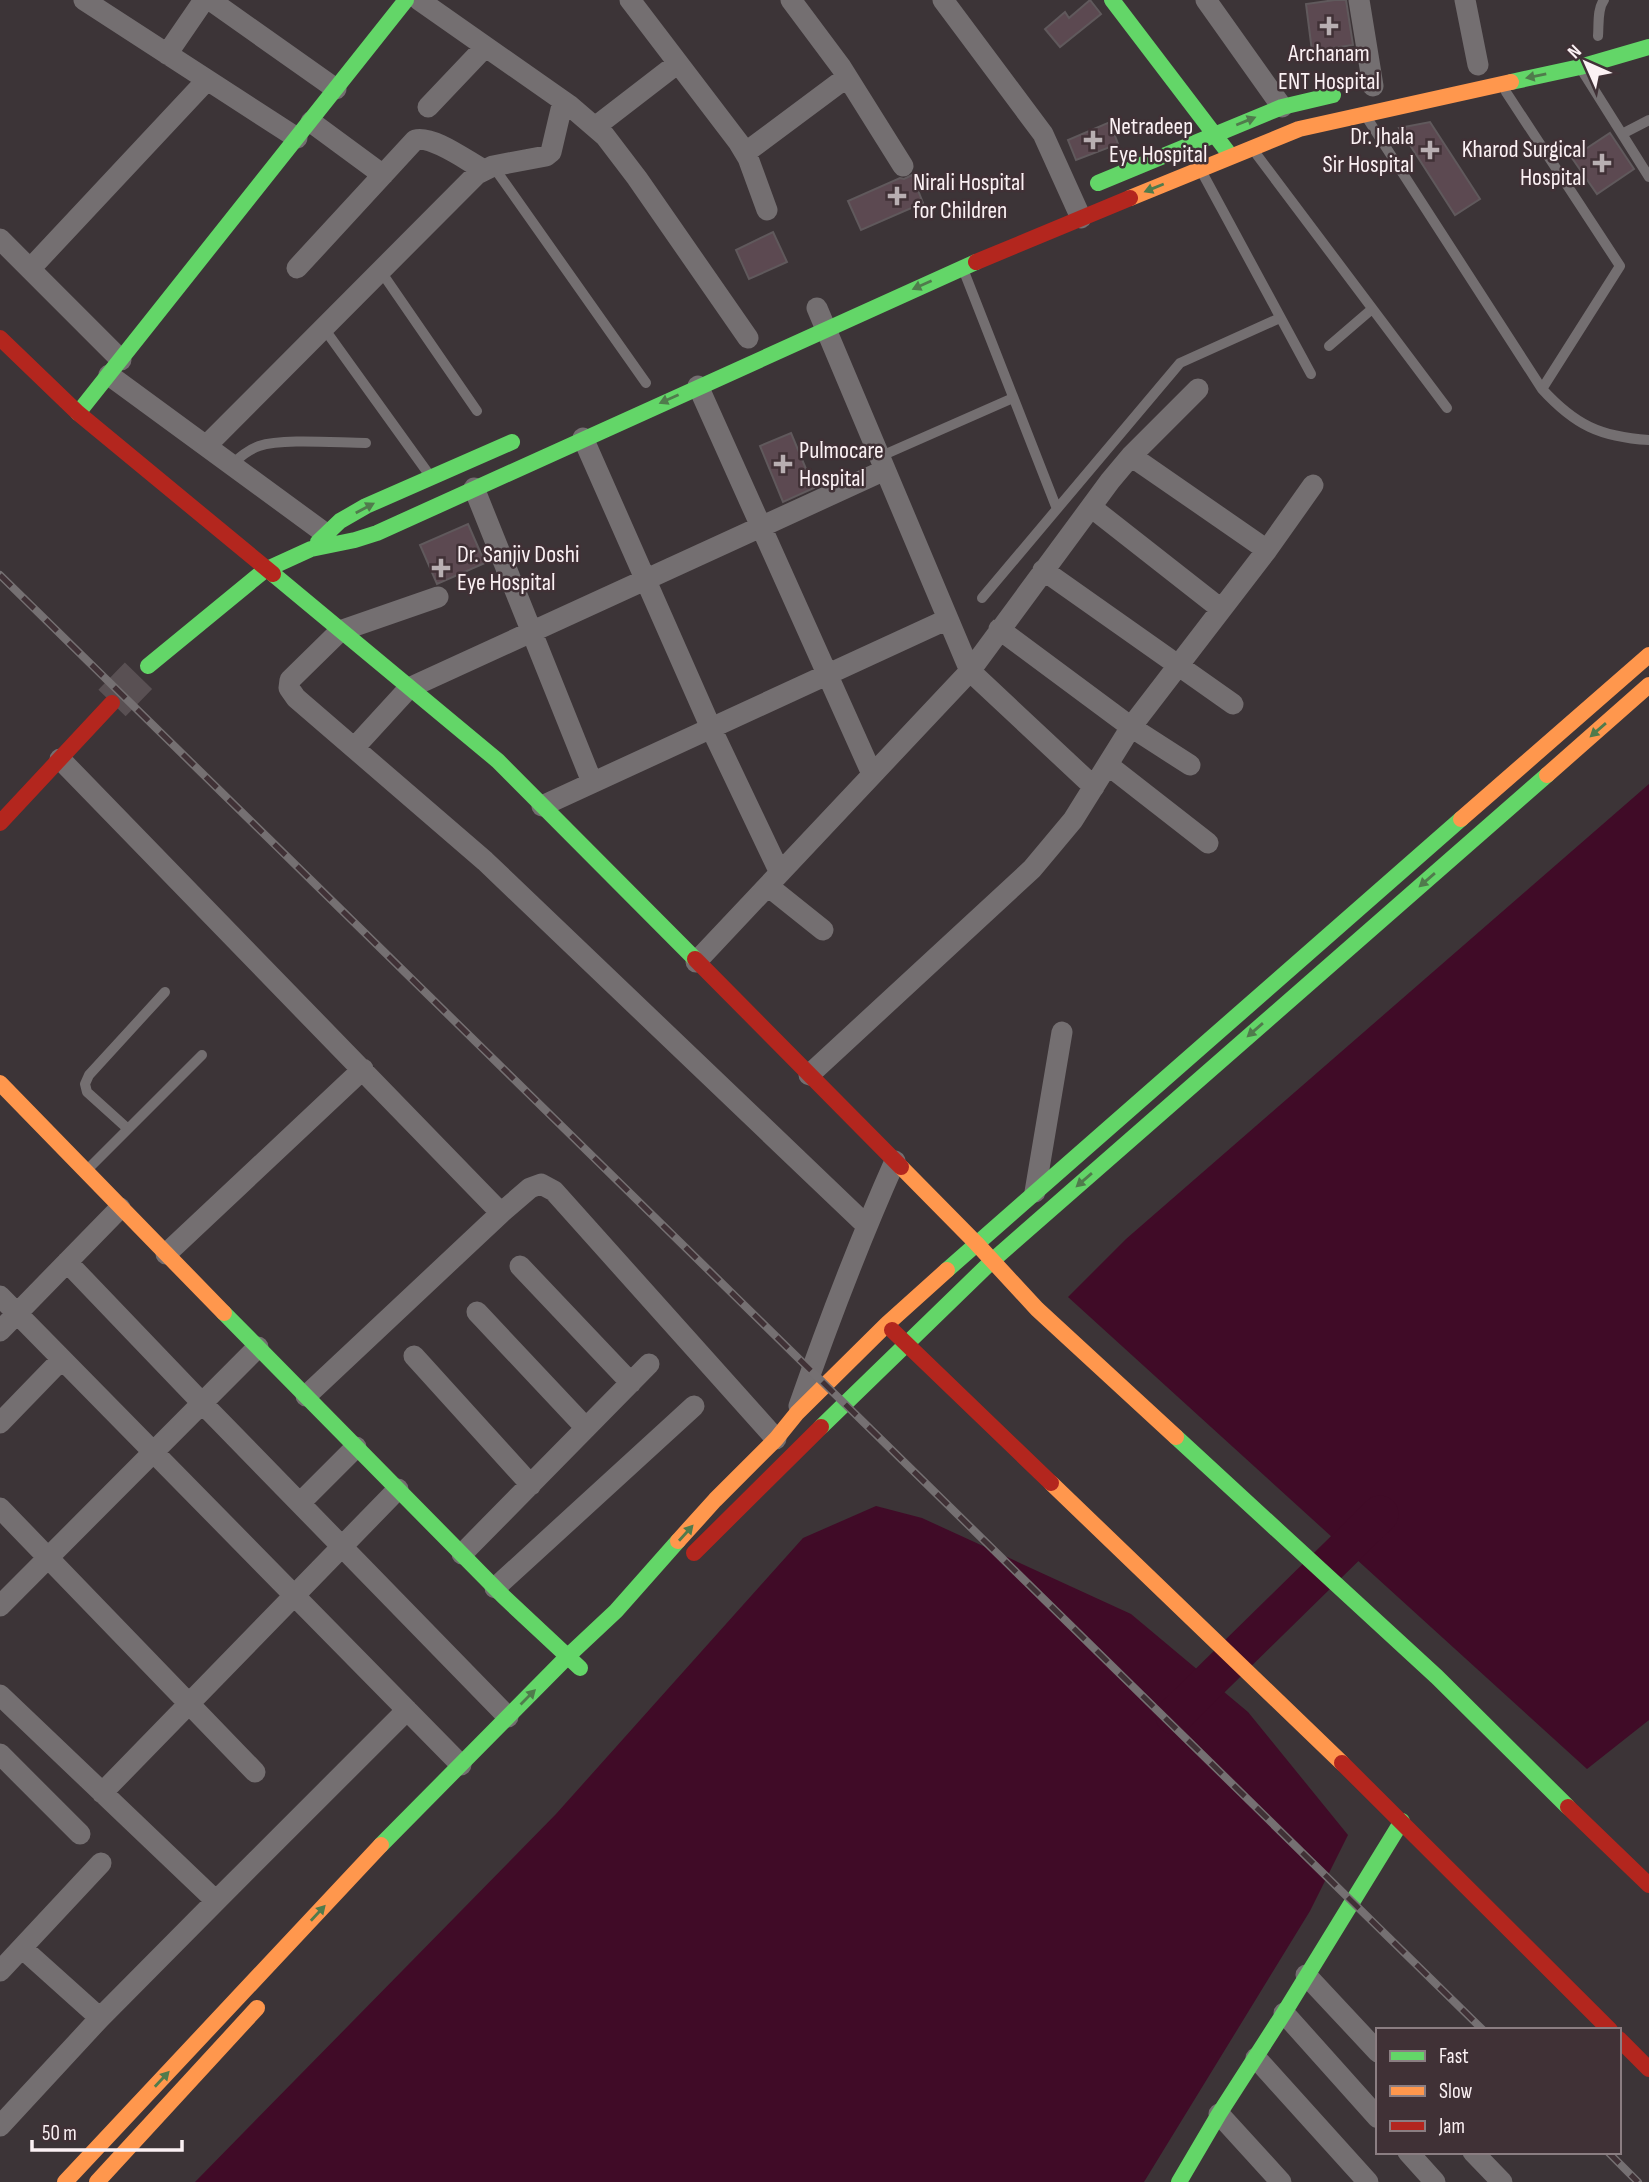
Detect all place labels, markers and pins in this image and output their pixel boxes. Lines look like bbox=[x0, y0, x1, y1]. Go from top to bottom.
marker: Archanam ENT Hospital bbox=[1319, 16, 1339, 36]
place label: Archanam ENT Hospital bbox=[1278, 39, 1380, 96]
place label: Netradeep Eye Hospital bbox=[1109, 112, 1208, 169]
place label: Dr. Jhala Sir Hospital bbox=[1322, 122, 1414, 179]
marker: Netradeep Eye Hospital bbox=[1083, 130, 1103, 150]
place label: Kharod Surgical Hospital bbox=[1462, 135, 1586, 192]
marker: Dr. Jhala Sir Hospital bbox=[1420, 140, 1440, 160]
marker: Kharod Surgical Hospital bbox=[1592, 153, 1612, 173]
place label: Nirali Hospital for Children bbox=[913, 168, 1025, 225]
marker: Nirali Hospital for Children bbox=[887, 186, 907, 206]
place label: Pulmocare Hospital bbox=[799, 436, 884, 493]
marker: Pulmocare Hospital bbox=[773, 454, 793, 474]
place label: Dr. Sanjiv Doshi Eye Hospital bbox=[457, 540, 579, 597]
marker: Dr. Sanjiv Doshi Eye Hospital bbox=[431, 558, 451, 578]

